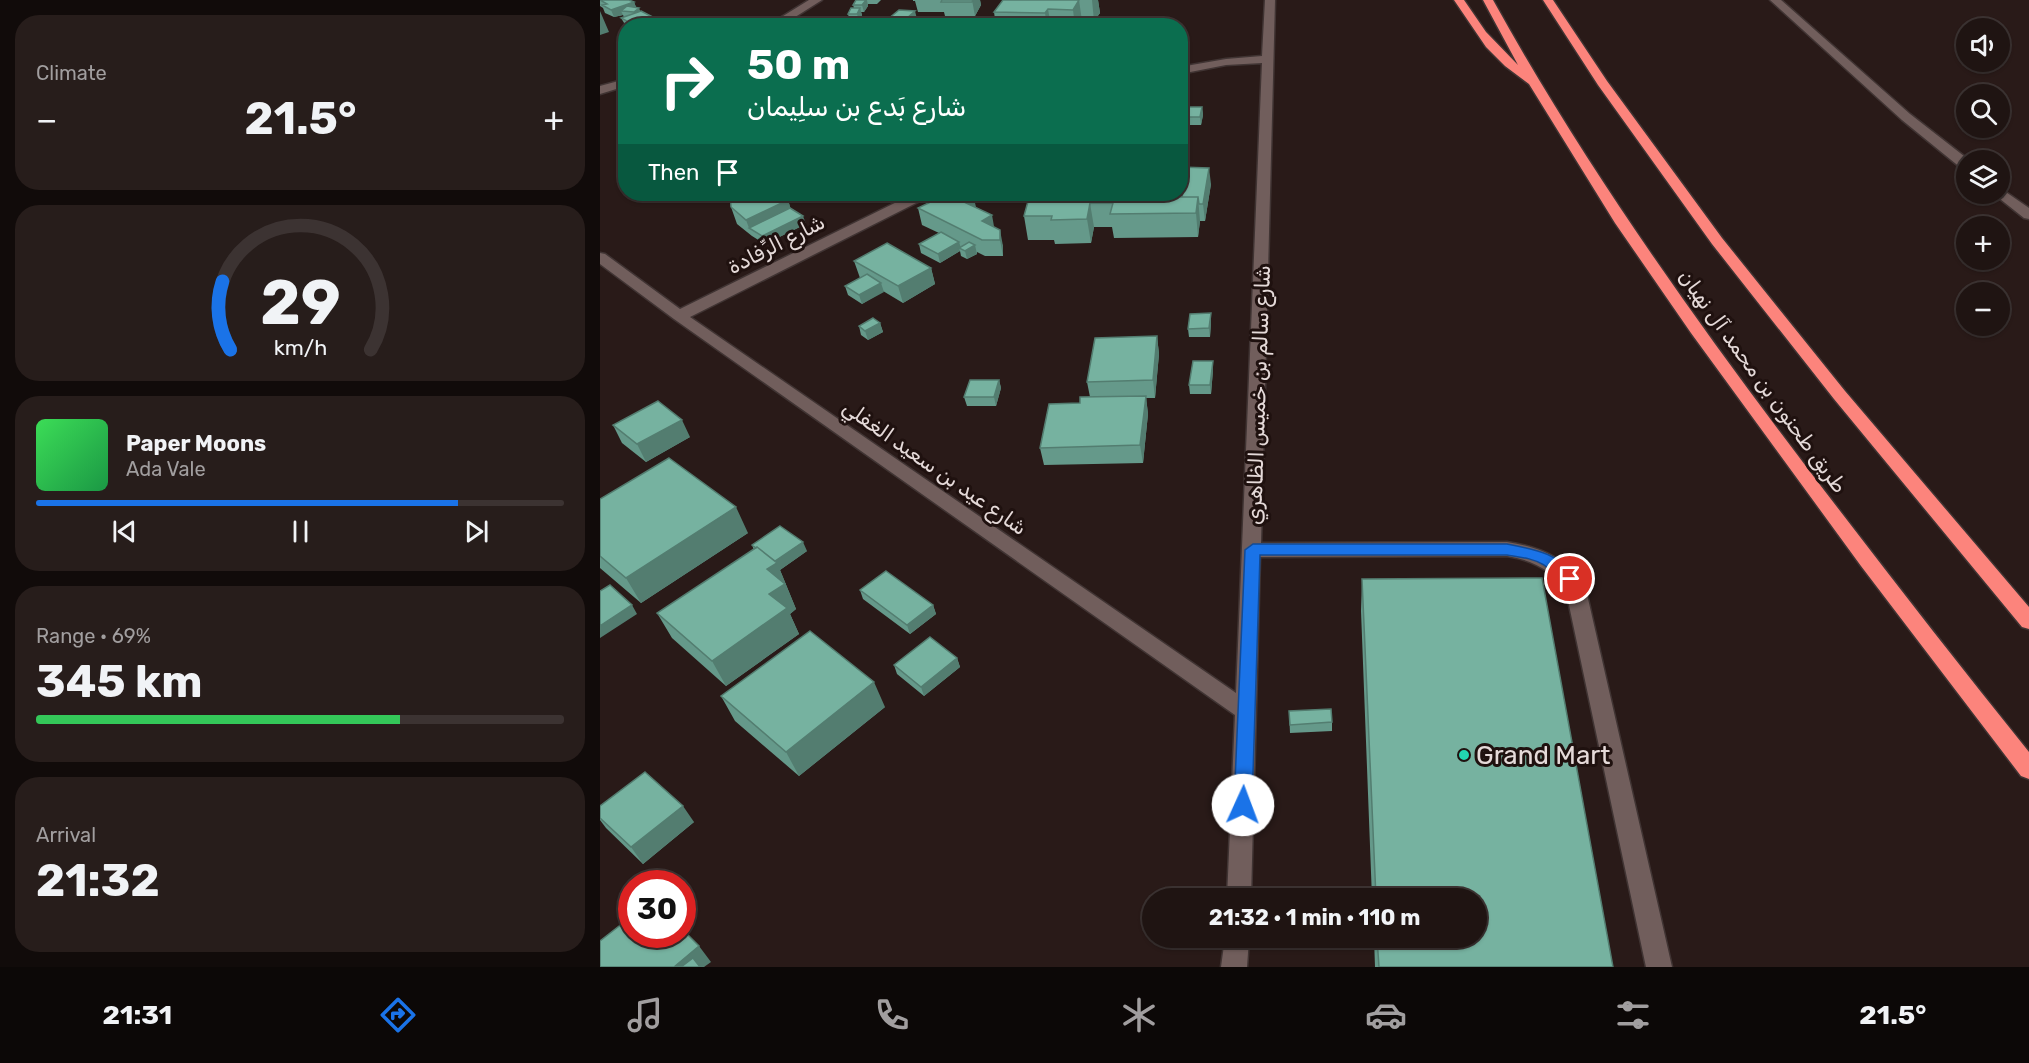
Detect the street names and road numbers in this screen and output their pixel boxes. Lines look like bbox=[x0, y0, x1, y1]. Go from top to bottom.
street label: شارع الرِّفادة bbox=[723, 209, 830, 281]
street label: طريق طحنون بن محمد آل نهيان bbox=[1674, 264, 1852, 498]
street label: شارع سالم بن خميس الظاهري bbox=[1241, 265, 1277, 526]
street label: شارع عيد بن سعيد الغفلي bbox=[836, 394, 1032, 543]

